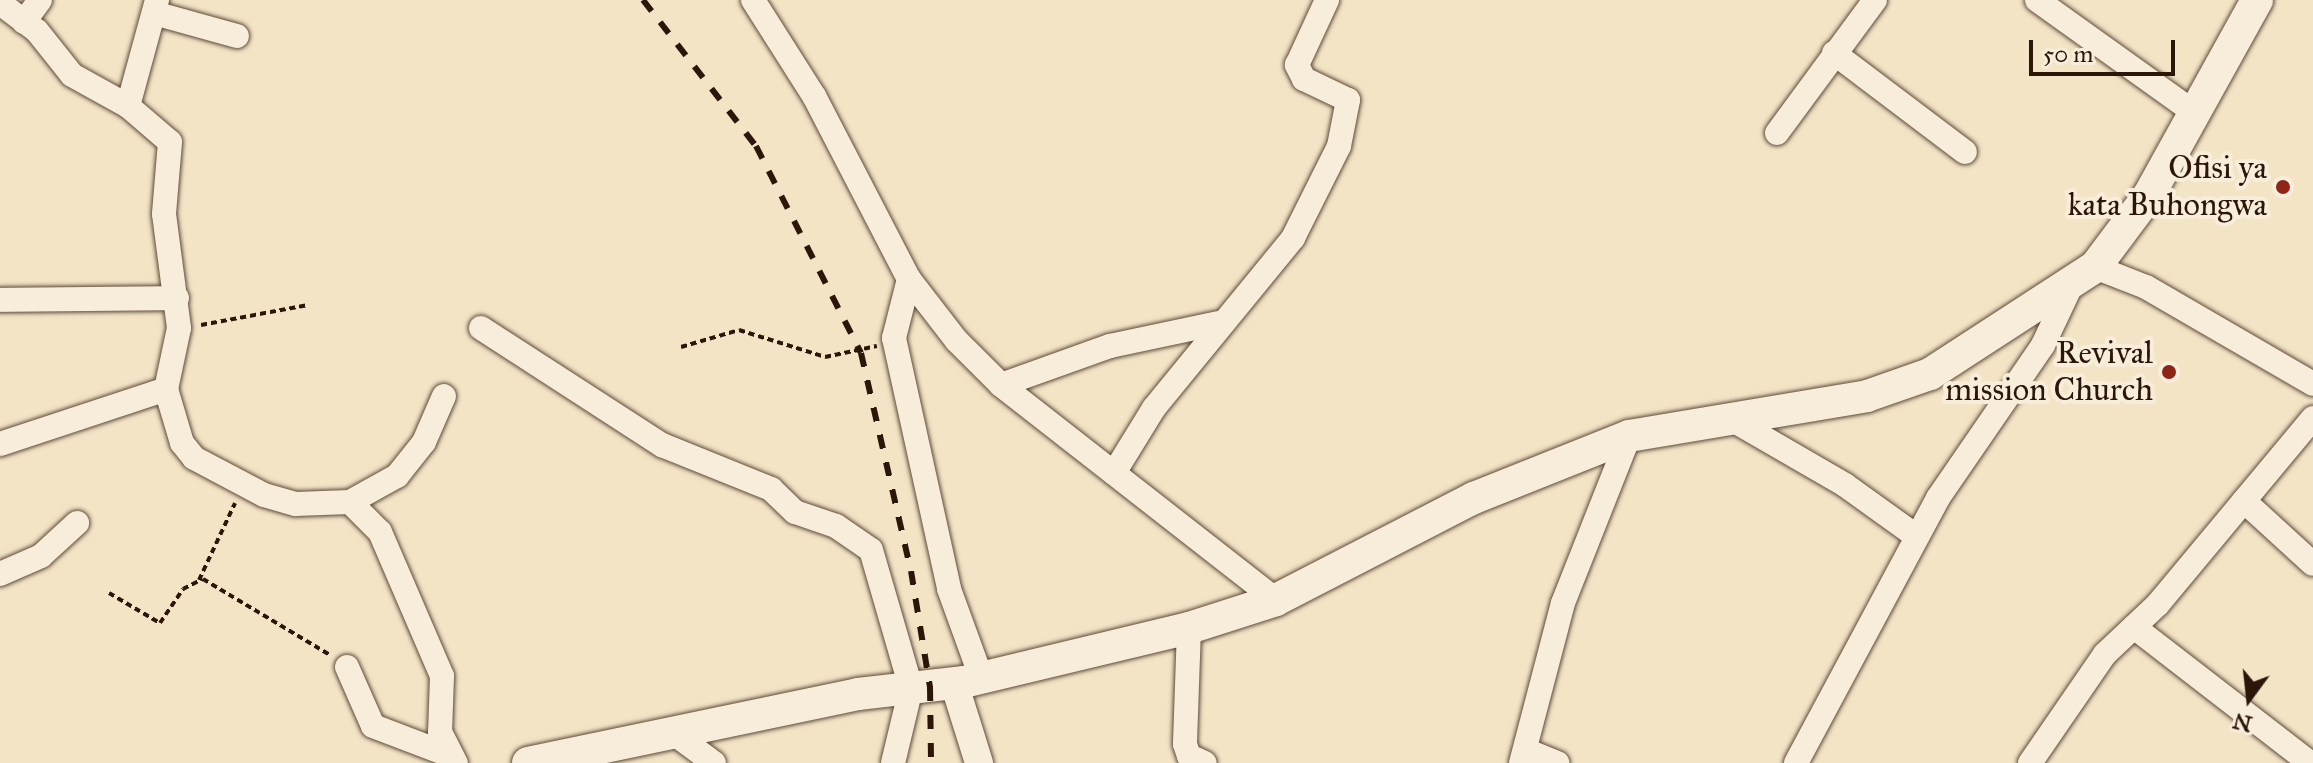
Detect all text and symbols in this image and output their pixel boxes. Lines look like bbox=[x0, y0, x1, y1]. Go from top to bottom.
scale bar bbox=[2033, 24, 2179, 74]
text: 50 m bbox=[2043, 39, 2093, 69]
place label: Ofisi ya kata Buhongwa bbox=[2068, 150, 2267, 225]
marker: Ofisi ya kata Buhongwa bbox=[2274, 178, 2292, 196]
place label: Revival mission Church bbox=[1945, 335, 2153, 410]
marker: Revival mission Church bbox=[2160, 363, 2178, 381]
north arrow bbox=[2209, 659, 2289, 739]
text: N bbox=[2230, 707, 2255, 738]

